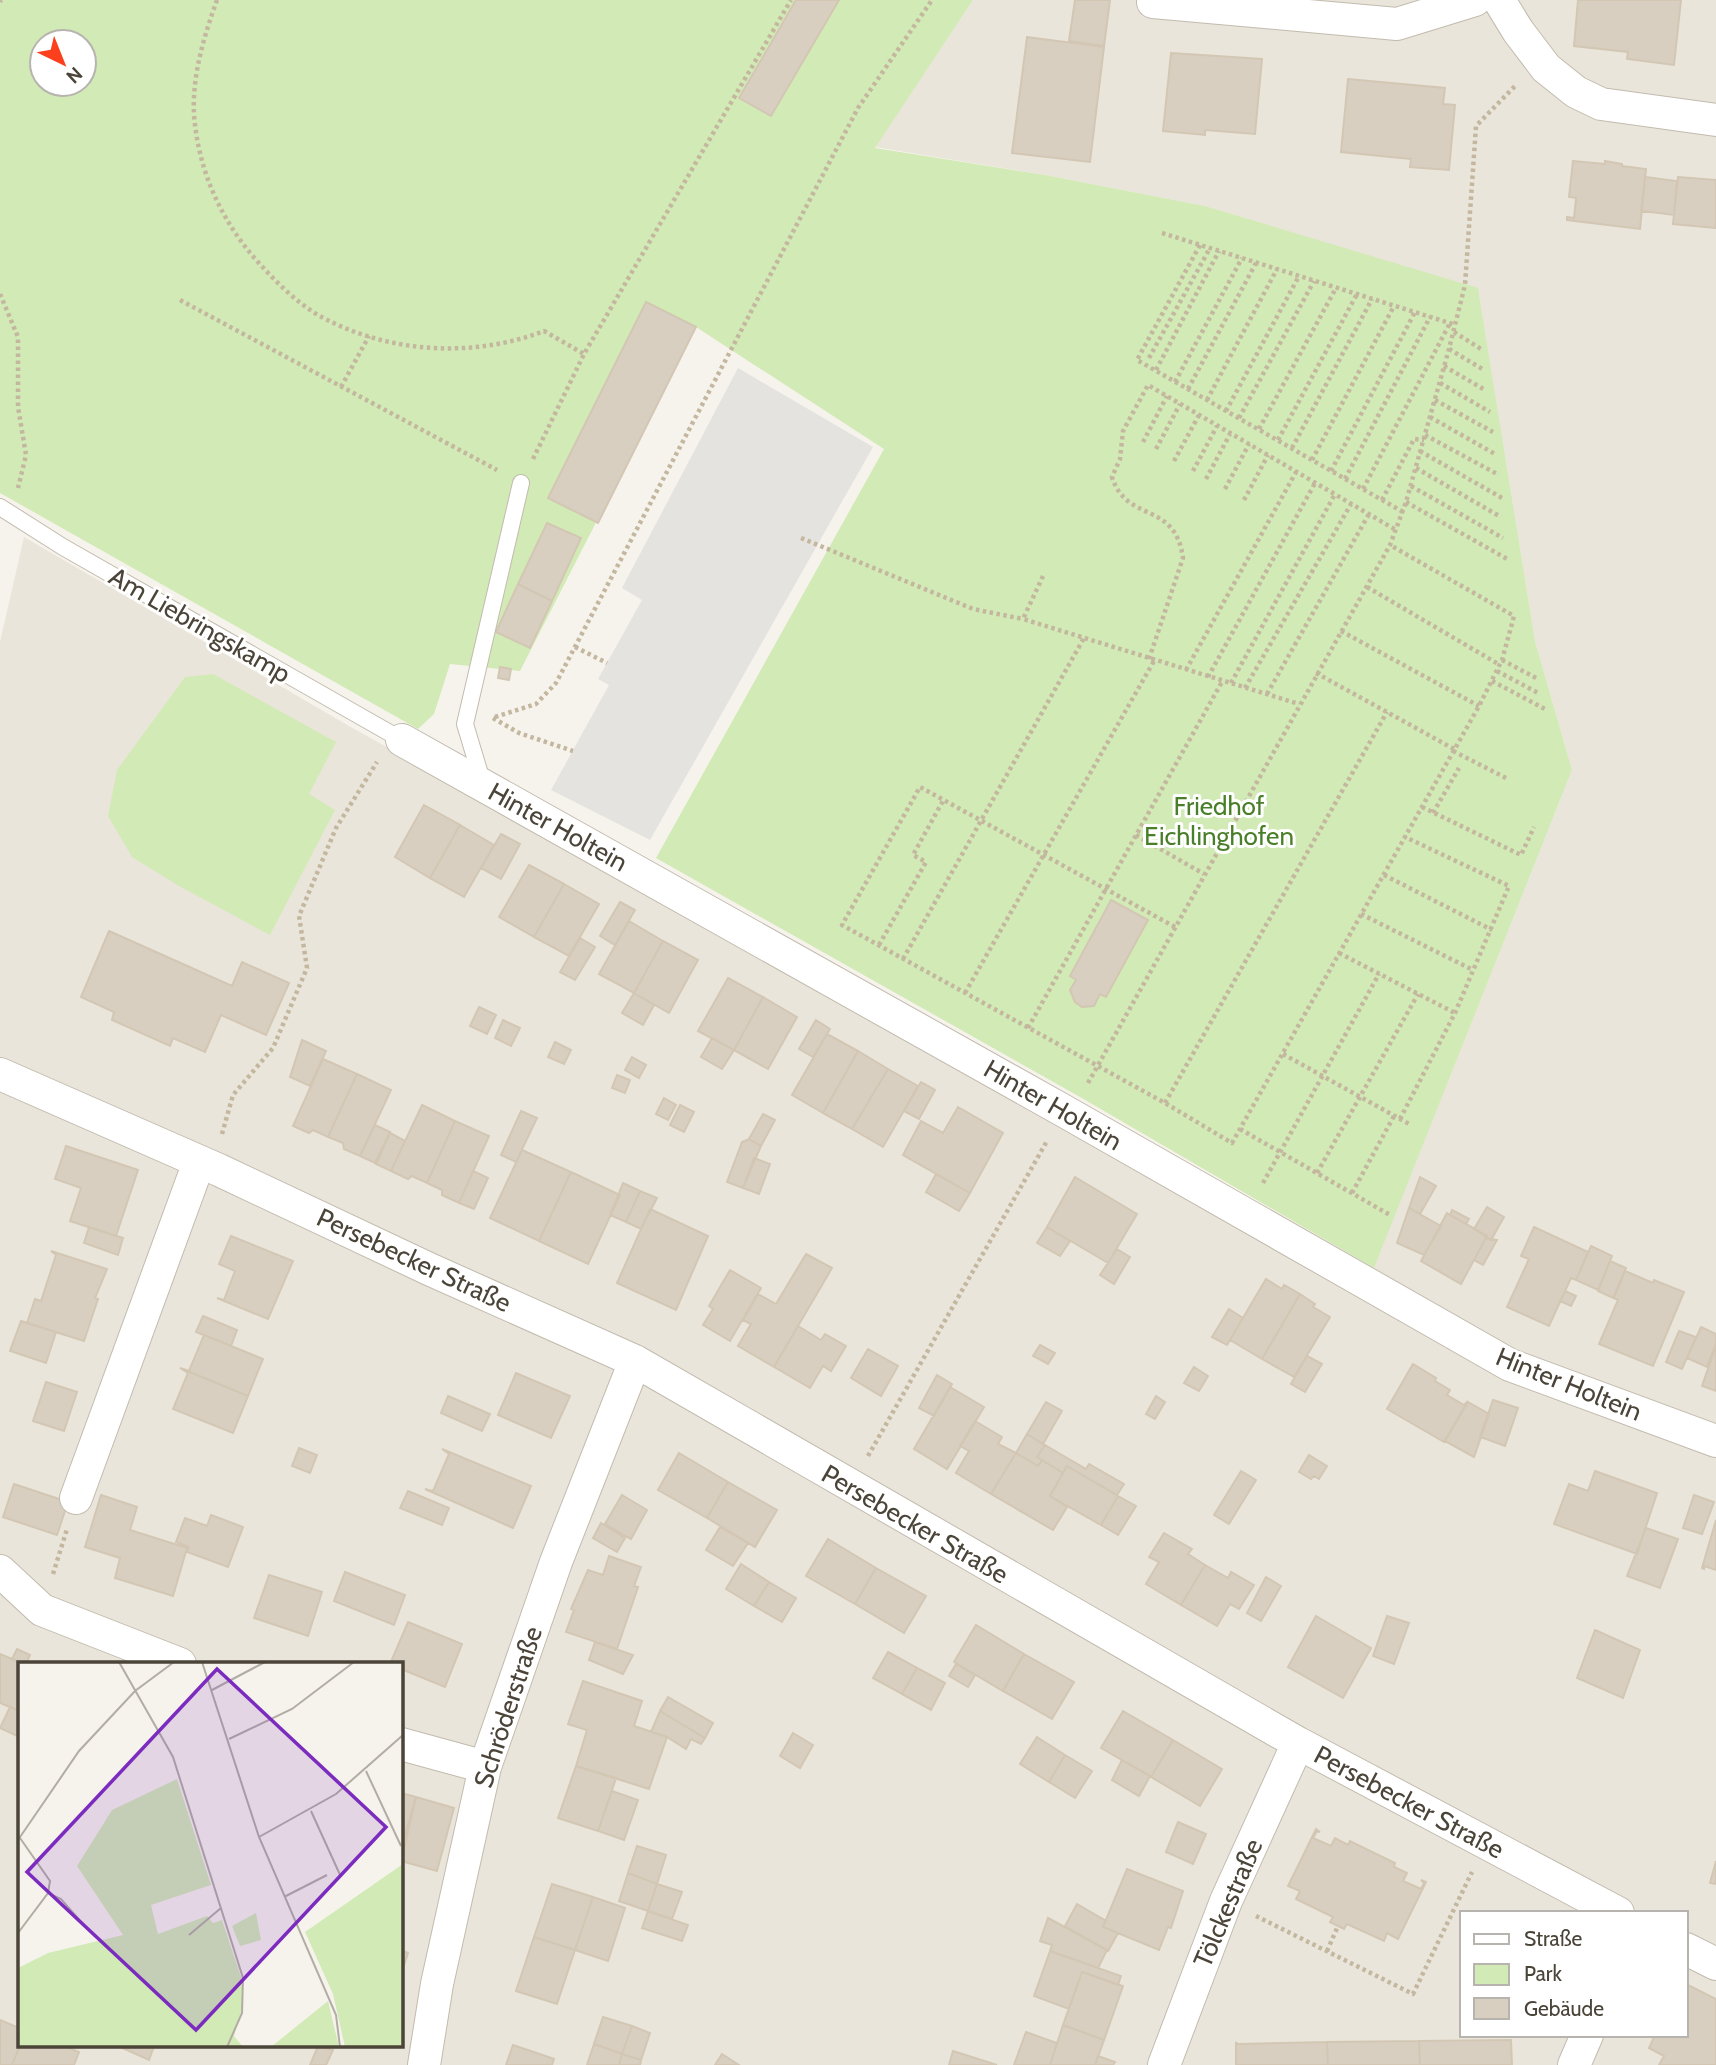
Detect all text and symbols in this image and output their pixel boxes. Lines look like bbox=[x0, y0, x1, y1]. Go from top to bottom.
north arrow bbox=[28, 28, 98, 98]
text: N bbox=[61, 62, 87, 88]
street label: Am Liebringskamp bbox=[104, 560, 296, 690]
street label: Hinter Holtein bbox=[483, 776, 633, 878]
park label: Friedhof Eichlinghofen bbox=[1144, 790, 1294, 852]
street label: Hinter Holtein bbox=[978, 1053, 1128, 1157]
street label: Persebecker Straße bbox=[312, 1201, 516, 1319]
street label: Hinter Holtein bbox=[1491, 1340, 1647, 1428]
street label: Persebecker Straße bbox=[816, 1458, 1014, 1590]
street label: Schröderstraße bbox=[467, 1622, 549, 1792]
inset map bbox=[18, 1662, 402, 2048]
street label: Persebecker Straße bbox=[1309, 1738, 1509, 1866]
street label: Tölckestraße bbox=[1187, 1834, 1269, 1972]
legend bbox=[1460, 1911, 1688, 2037]
text: Straße bbox=[1524, 1926, 1583, 1951]
text: Park bbox=[1524, 1961, 1562, 1986]
text: Gebäude bbox=[1524, 1996, 1604, 2021]

